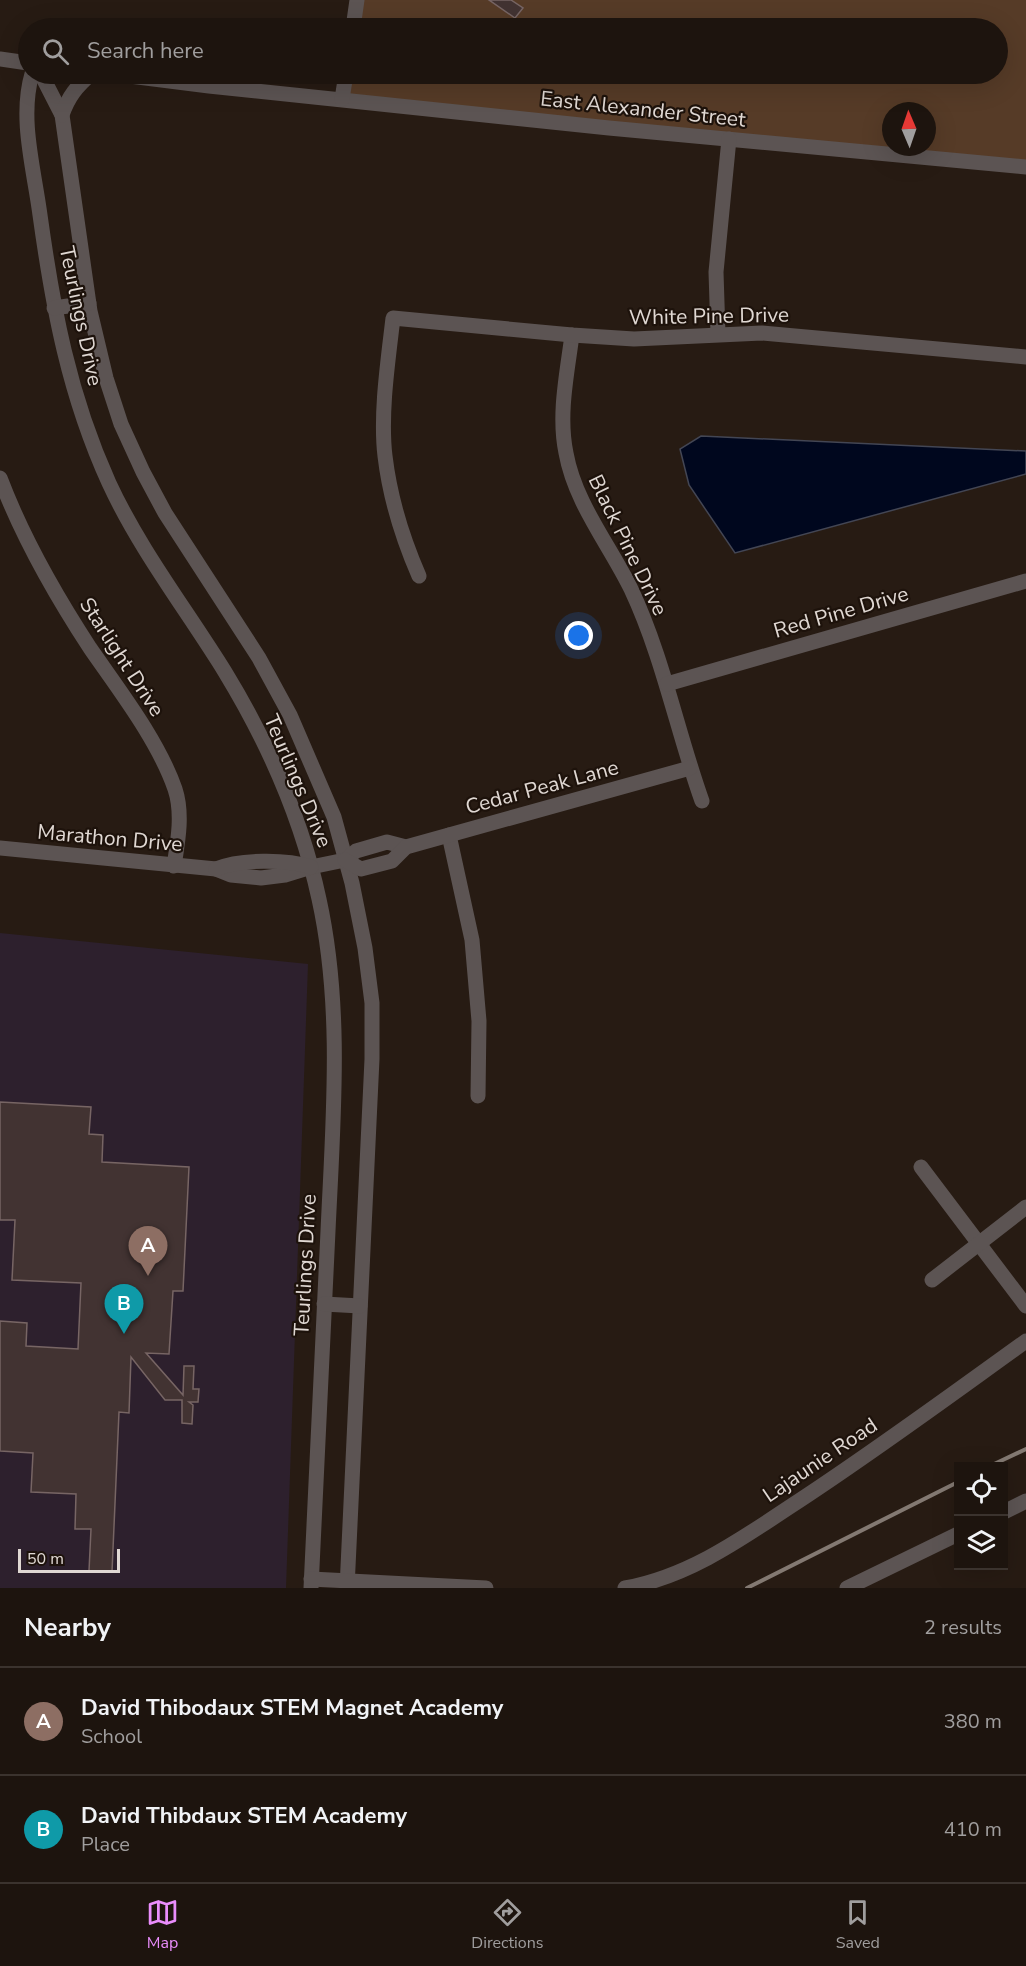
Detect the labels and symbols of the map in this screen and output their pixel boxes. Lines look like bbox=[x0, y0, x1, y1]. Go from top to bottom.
street label: East Alexander Street bbox=[539, 84, 748, 134]
north arrow bbox=[882, 102, 936, 156]
street label: Teurlings Drive bbox=[53, 244, 109, 388]
street label: White Pine Drive bbox=[629, 301, 789, 331]
street label: Black Pine Drive bbox=[582, 470, 674, 620]
street label: Red Pine Drive bbox=[770, 579, 912, 645]
street label: Starlight Drive bbox=[73, 592, 171, 722]
your location bbox=[564, 621, 593, 650]
street label: Teurlings Drive bbox=[257, 710, 339, 852]
street label: Cedar Peak Lane bbox=[462, 753, 622, 821]
street label: Marathon Drive bbox=[36, 818, 184, 858]
street label: Teurlings Drive bbox=[287, 1193, 323, 1337]
pin: A bbox=[128, 1226, 168, 1276]
pin: B bbox=[104, 1284, 144, 1334]
street label: Lajaunie Road bbox=[757, 1411, 883, 1509]
scale bar bbox=[18, 1546, 120, 1574]

